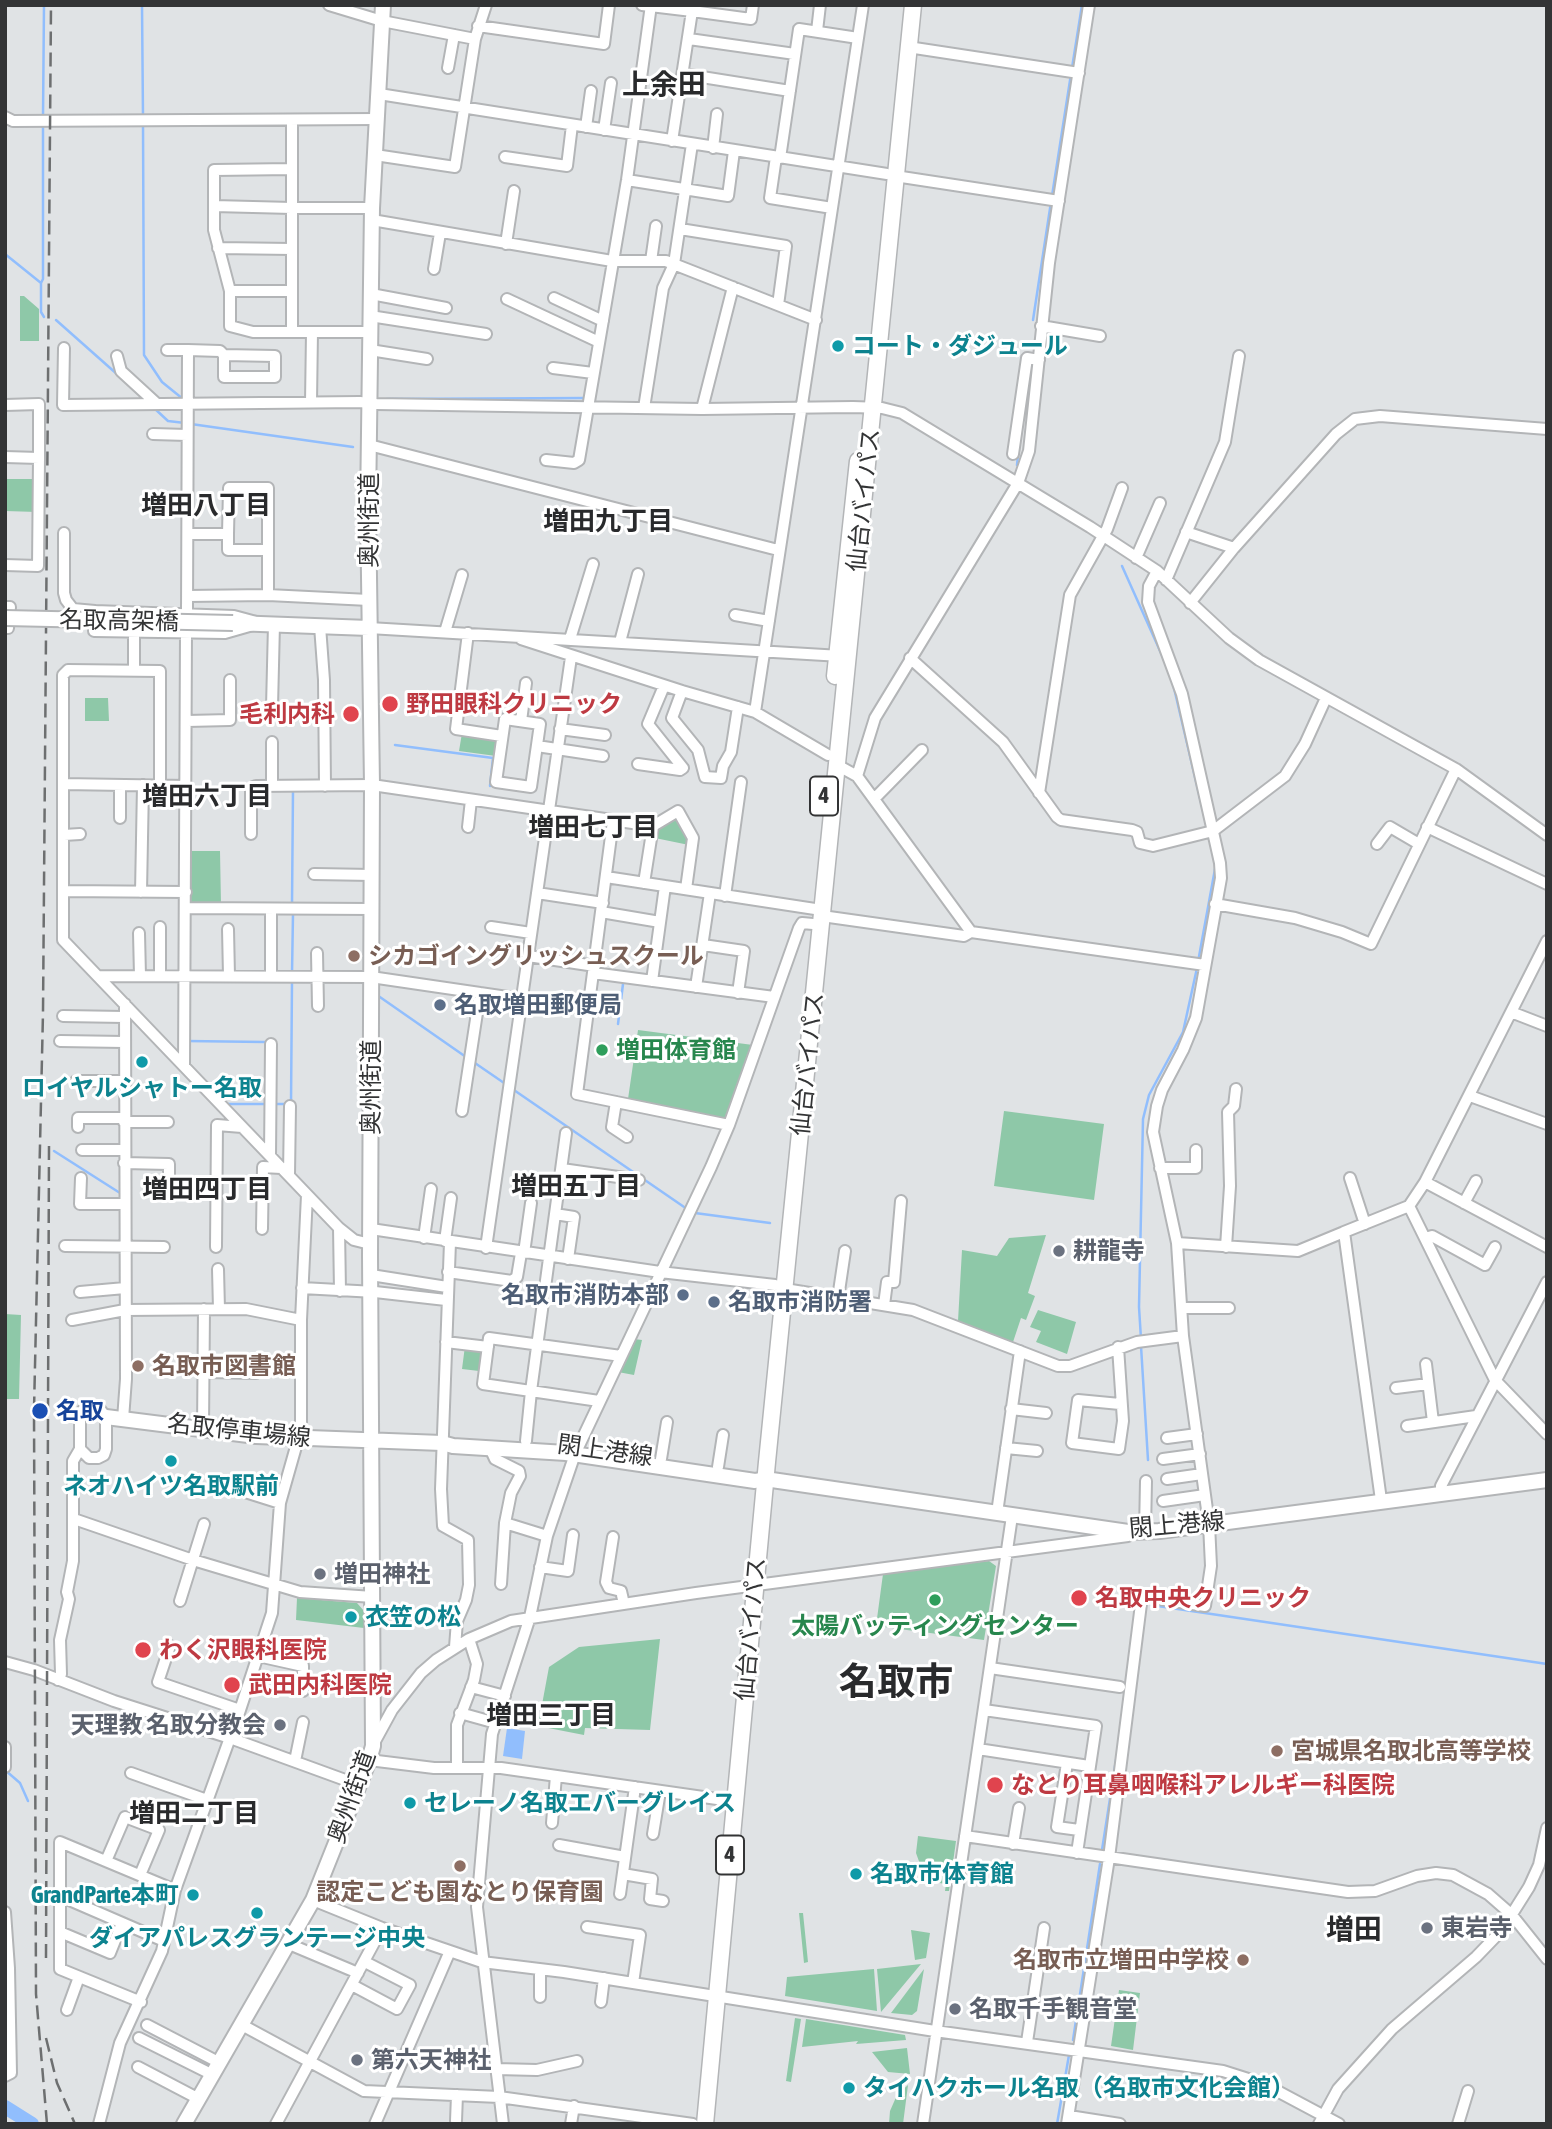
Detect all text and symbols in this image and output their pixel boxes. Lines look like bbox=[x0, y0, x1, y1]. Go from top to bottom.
district label: 上余田 bbox=[622, 68, 706, 102]
place label: コート・ダジュール bbox=[852, 332, 1068, 360]
marker: コート・ダジュール bbox=[830, 338, 846, 354]
street label: 仙台バイパス bbox=[842, 427, 886, 573]
street label: 奥州街道 bbox=[355, 472, 383, 568]
district label: 増田八丁目 bbox=[141, 490, 271, 522]
district label: 増田九丁目 bbox=[543, 506, 673, 538]
street label: 名取高架橋 bbox=[59, 606, 179, 636]
place label: 野田眼科クリニック bbox=[406, 690, 622, 718]
marker: 野田眼科クリニック bbox=[380, 694, 400, 714]
place label: 毛利内科 bbox=[239, 700, 335, 728]
marker: 毛利内科 bbox=[341, 704, 361, 724]
road number: 4 bbox=[810, 776, 838, 816]
district label: 増田六丁目 bbox=[142, 781, 272, 813]
district label: 増田七丁目 bbox=[528, 812, 658, 844]
place label: シカゴイングリッシュスクール bbox=[368, 942, 704, 970]
marker: シカゴイングリッシュスクール bbox=[346, 948, 362, 964]
place label: 名取増田郵便局 bbox=[454, 991, 622, 1019]
street label: 仙台バイパス bbox=[786, 991, 830, 1137]
marker: 名取増田郵便局 bbox=[432, 997, 448, 1013]
place label: 増田体育館 bbox=[616, 1036, 736, 1064]
street label: 奥州街道 bbox=[357, 1039, 385, 1135]
marker: 増田体育館 bbox=[594, 1042, 610, 1058]
marker: ロイヤルシャトー名取 bbox=[134, 1054, 150, 1070]
place label: ロイヤルシャトー名取 bbox=[22, 1074, 262, 1102]
district label: 増田五丁目 bbox=[511, 1171, 641, 1203]
district label: 増田四丁目 bbox=[142, 1174, 272, 1206]
place label: 耕龍寺 bbox=[1073, 1237, 1145, 1265]
marker: 耕龍寺 bbox=[1051, 1243, 1067, 1259]
place label: 名取市消防本部 bbox=[501, 1281, 669, 1309]
marker: 名取市消防本部 bbox=[675, 1287, 691, 1303]
place label: 名取市消防署 bbox=[728, 1288, 872, 1316]
marker: 名取市消防署 bbox=[706, 1294, 722, 1310]
place label: 名取市図書館 bbox=[152, 1352, 296, 1380]
marker: 名取市図書館 bbox=[130, 1358, 146, 1374]
place label: 名取 bbox=[56, 1397, 104, 1425]
marker: 名取 bbox=[30, 1401, 50, 1421]
street label: 名取停車場線 bbox=[166, 1409, 312, 1453]
street label: 閖上港線 bbox=[555, 1430, 655, 1472]
marker: ネオハイツ名取駅前 bbox=[163, 1453, 179, 1469]
place label: ネオハイツ名取駅前 bbox=[63, 1472, 279, 1500]
street label: 閖上港線 bbox=[1128, 1506, 1226, 1544]
street label: 仙台バイパス bbox=[730, 1556, 772, 1702]
place label: 増田神社 bbox=[334, 1560, 430, 1588]
marker: 増田神社 bbox=[312, 1566, 328, 1582]
place label: 名取中央クリニック bbox=[1095, 1584, 1311, 1612]
marker: 名取中央クリニック bbox=[1069, 1588, 1089, 1608]
marker: 太陽バッティングセンター bbox=[927, 1592, 943, 1608]
place label: 衣笠の松 bbox=[365, 1603, 461, 1631]
marker: 衣笠の松 bbox=[343, 1609, 359, 1625]
place label: 太陽バッティングセンター bbox=[791, 1612, 1079, 1640]
place label: わく沢眼科医院 bbox=[159, 1636, 327, 1664]
marker: わく沢眼科医院 bbox=[133, 1640, 153, 1660]
district label: 名取市 bbox=[839, 1660, 953, 1706]
place label: 武田内科医院 bbox=[248, 1671, 392, 1699]
marker: 武田内科医院 bbox=[222, 1675, 242, 1695]
district label: 増田三丁目 bbox=[486, 1700, 616, 1732]
place label: 天理教 名取分教会 bbox=[71, 1711, 266, 1739]
marker: 天理教 名取分教会 bbox=[272, 1717, 288, 1733]
place label: 宮城県名取北高等学校 bbox=[1291, 1737, 1531, 1765]
marker: 宮城県名取北高等学校 bbox=[1269, 1743, 1285, 1759]
street label: 奥州街道 bbox=[322, 1747, 382, 1847]
place label: なとり耳鼻咽喉科アレルギー科医院 bbox=[1011, 1771, 1395, 1799]
marker: なとり耳鼻咽喉科アレルギー科医院 bbox=[985, 1775, 1005, 1795]
place label: セレーノ名取エバーグレイス bbox=[424, 1789, 736, 1817]
marker: セレーノ名取エバーグレイス bbox=[402, 1795, 418, 1811]
district label: 増田二丁目 bbox=[129, 1798, 259, 1830]
road number: 4 bbox=[716, 1836, 744, 1874]
marker: 認定こども園なとり保育園 bbox=[452, 1858, 468, 1874]
place label: 名取市体育館 bbox=[870, 1860, 1014, 1888]
marker: 名取市体育館 bbox=[848, 1866, 864, 1882]
place label: 認定こども園なとり保育園 bbox=[316, 1878, 604, 1906]
place label: GrandParte本町 bbox=[31, 1881, 179, 1909]
marker: GrandParte本町 bbox=[185, 1887, 201, 1903]
marker: ダイアパレスグランテージ中央 bbox=[249, 1905, 265, 1921]
district label: 増田 bbox=[1326, 1913, 1382, 1947]
place label: 東岩寺 bbox=[1441, 1914, 1513, 1942]
marker: 東岩寺 bbox=[1419, 1920, 1435, 1936]
place label: ダイアパレスグランテージ中央 bbox=[89, 1924, 425, 1952]
place label: 名取市立増田中学校 bbox=[1013, 1946, 1229, 1974]
marker: 名取市立増田中学校 bbox=[1235, 1952, 1251, 1968]
place label: 名取千手観音堂 bbox=[969, 1995, 1137, 2023]
marker: 名取千手観音堂 bbox=[947, 2001, 963, 2017]
place label: 第六天神社 bbox=[371, 2046, 491, 2074]
marker: 第六天神社 bbox=[349, 2052, 365, 2068]
place label: タイハクホール名取（名取市文化会館） bbox=[863, 2074, 1295, 2102]
marker: タイハクホール名取（名取市文化会館） bbox=[841, 2080, 857, 2096]

